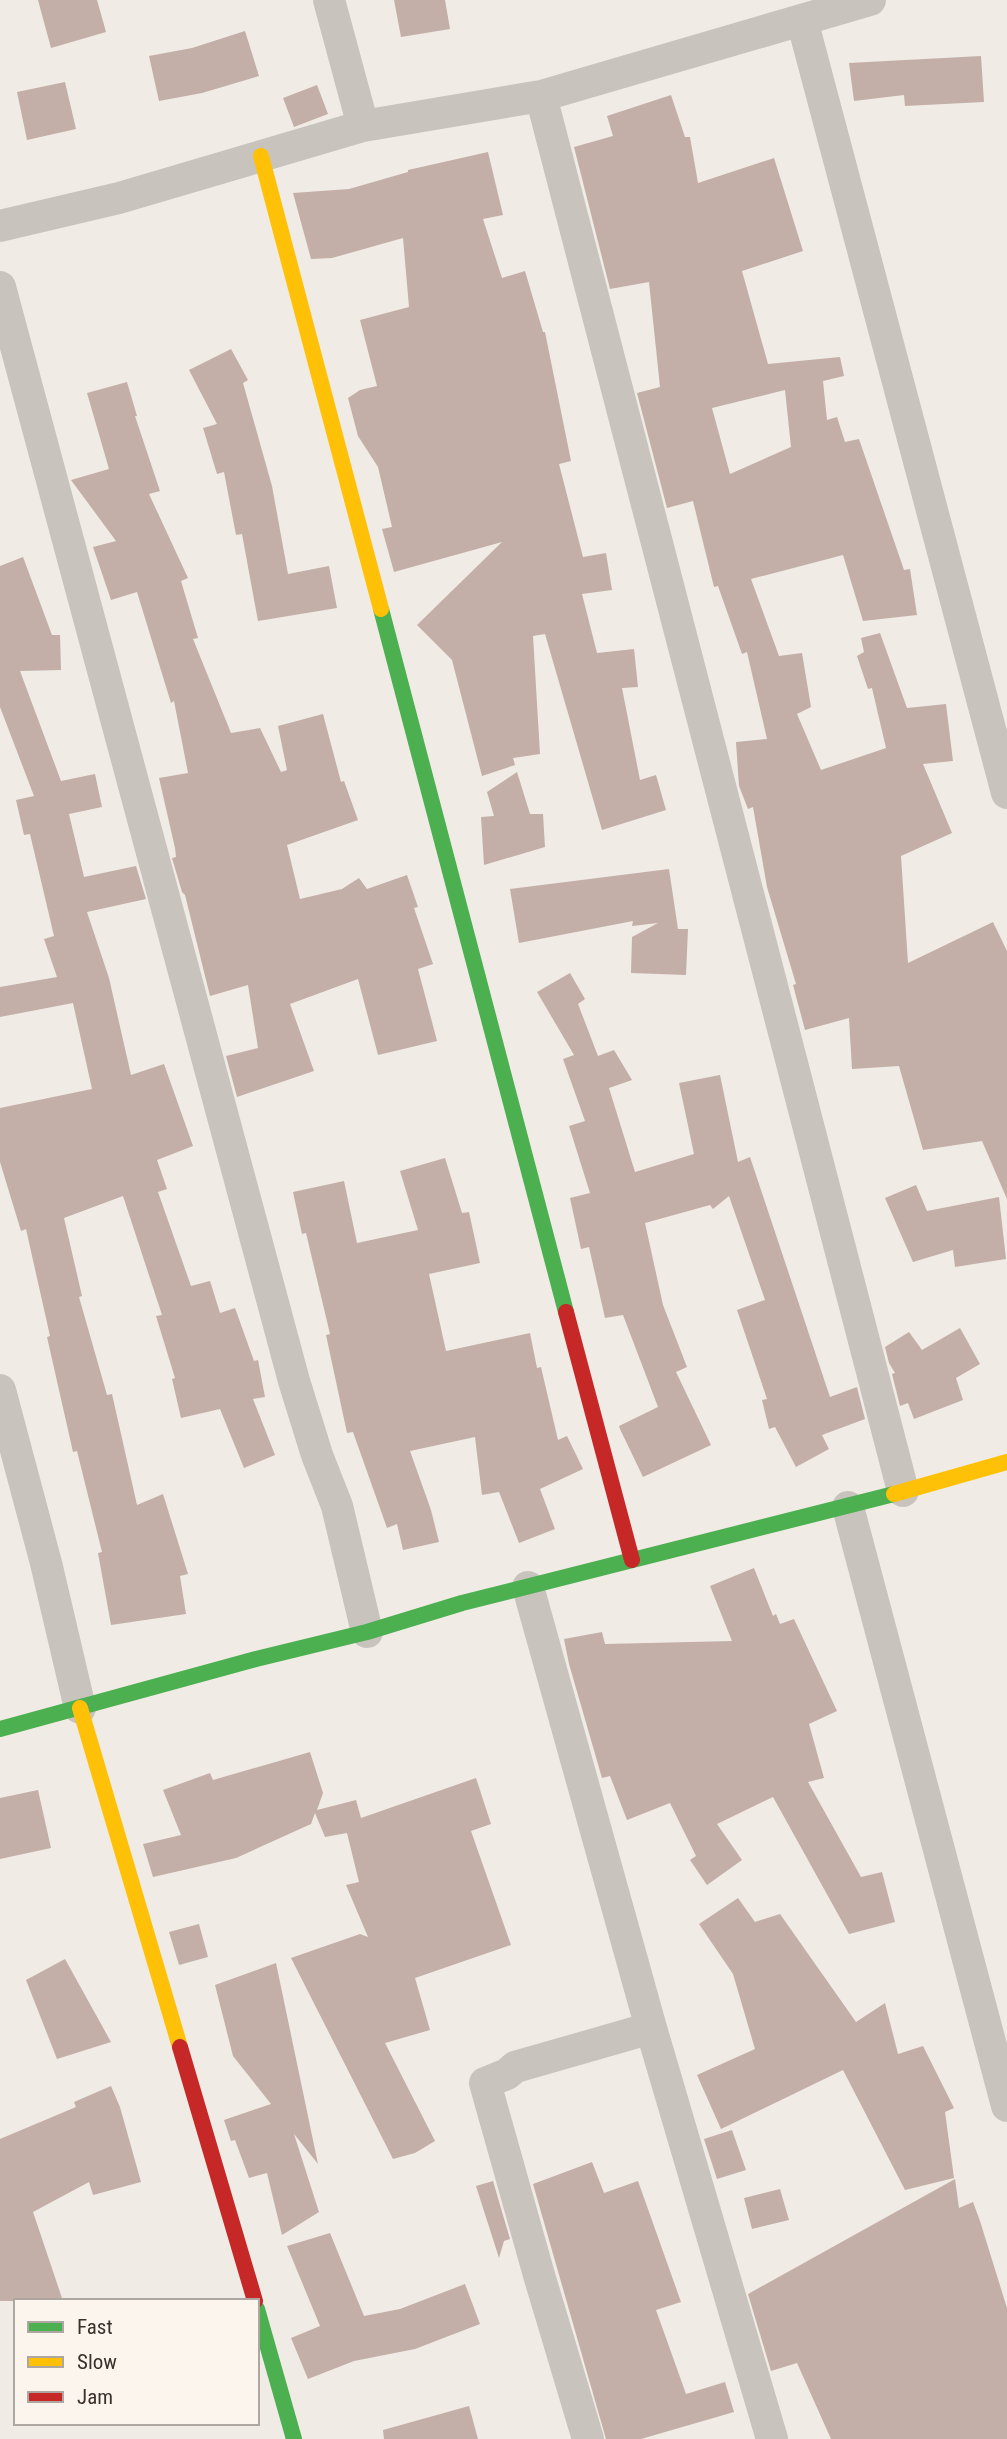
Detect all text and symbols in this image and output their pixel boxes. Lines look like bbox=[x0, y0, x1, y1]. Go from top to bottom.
legend bbox=[14, 2299, 259, 2425]
text: Fast bbox=[77, 2315, 113, 2339]
text: Slow bbox=[77, 2350, 117, 2374]
text: Jam bbox=[77, 2385, 113, 2409]

